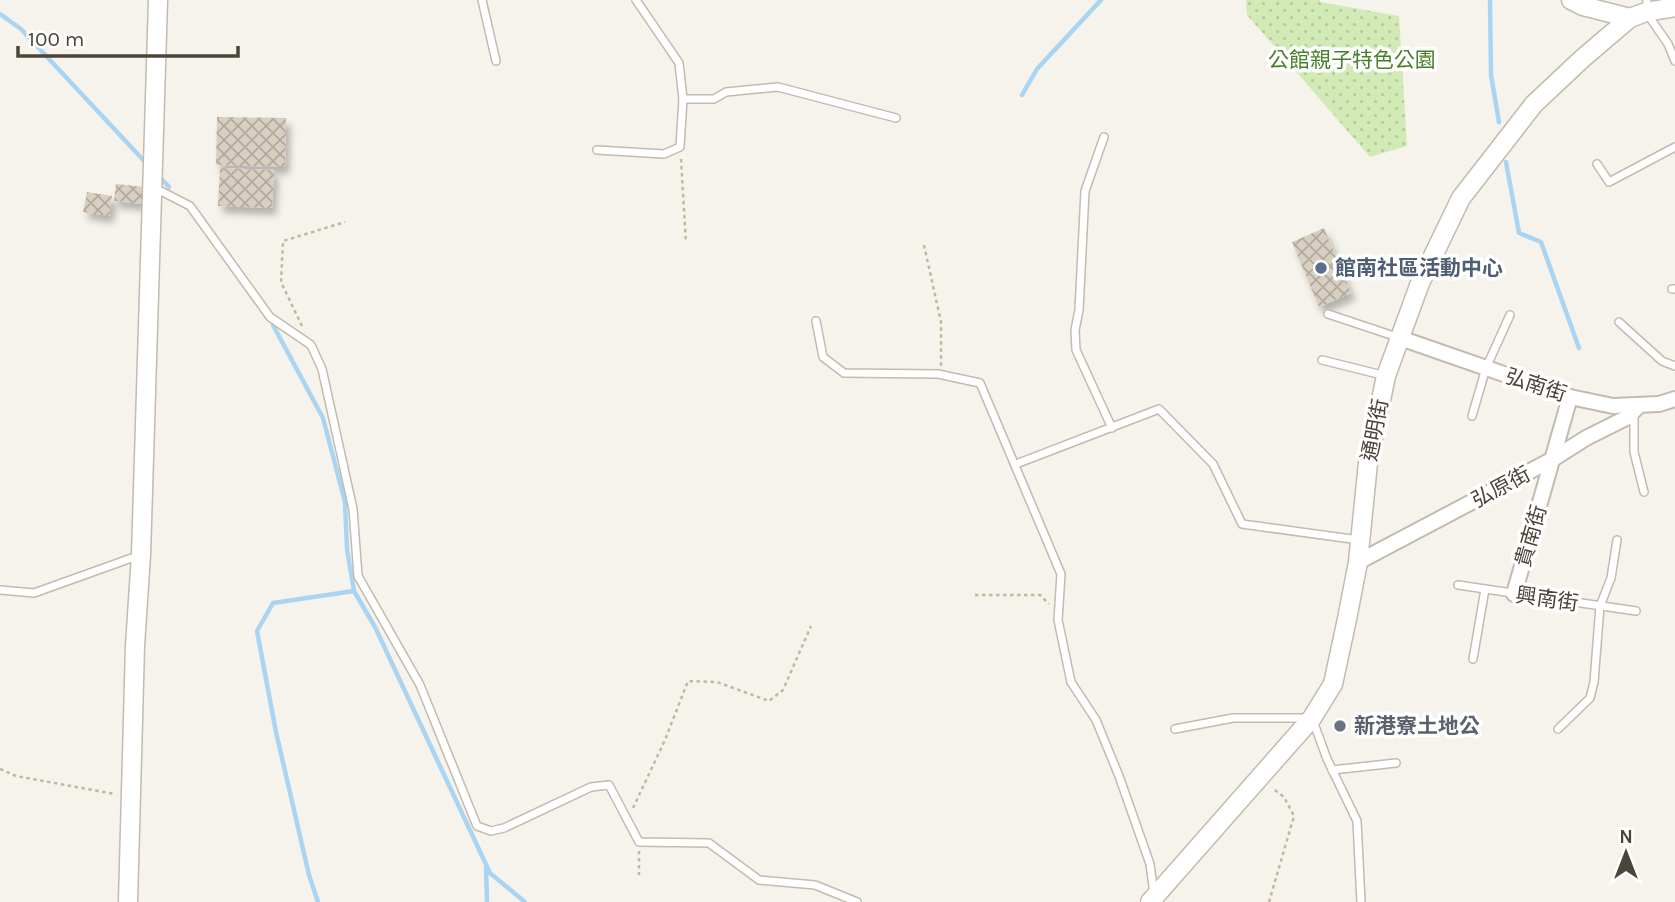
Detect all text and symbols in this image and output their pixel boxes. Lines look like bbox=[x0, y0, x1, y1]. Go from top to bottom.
scale bar bbox=[18, 14, 238, 58]
text: 100 m bbox=[28, 27, 85, 51]
park label: 公館親子特色公園 bbox=[1268, 48, 1436, 72]
place label: 館南社區活動中心 bbox=[1335, 256, 1503, 280]
marker: 館南社區活動中心 bbox=[1313, 260, 1329, 276]
street label: 弘南街 bbox=[1502, 364, 1570, 406]
street label: 通明街 bbox=[1357, 397, 1393, 463]
street label: 弘原街 bbox=[1468, 462, 1534, 512]
street label: 貴南街 bbox=[1511, 502, 1551, 570]
street label: 興南街 bbox=[1514, 583, 1580, 615]
place label: 新港寮土地公 bbox=[1354, 714, 1480, 738]
marker: 新港寮土地公 bbox=[1332, 718, 1348, 734]
north arrow bbox=[1591, 818, 1661, 888]
text: N bbox=[1619, 826, 1633, 848]

